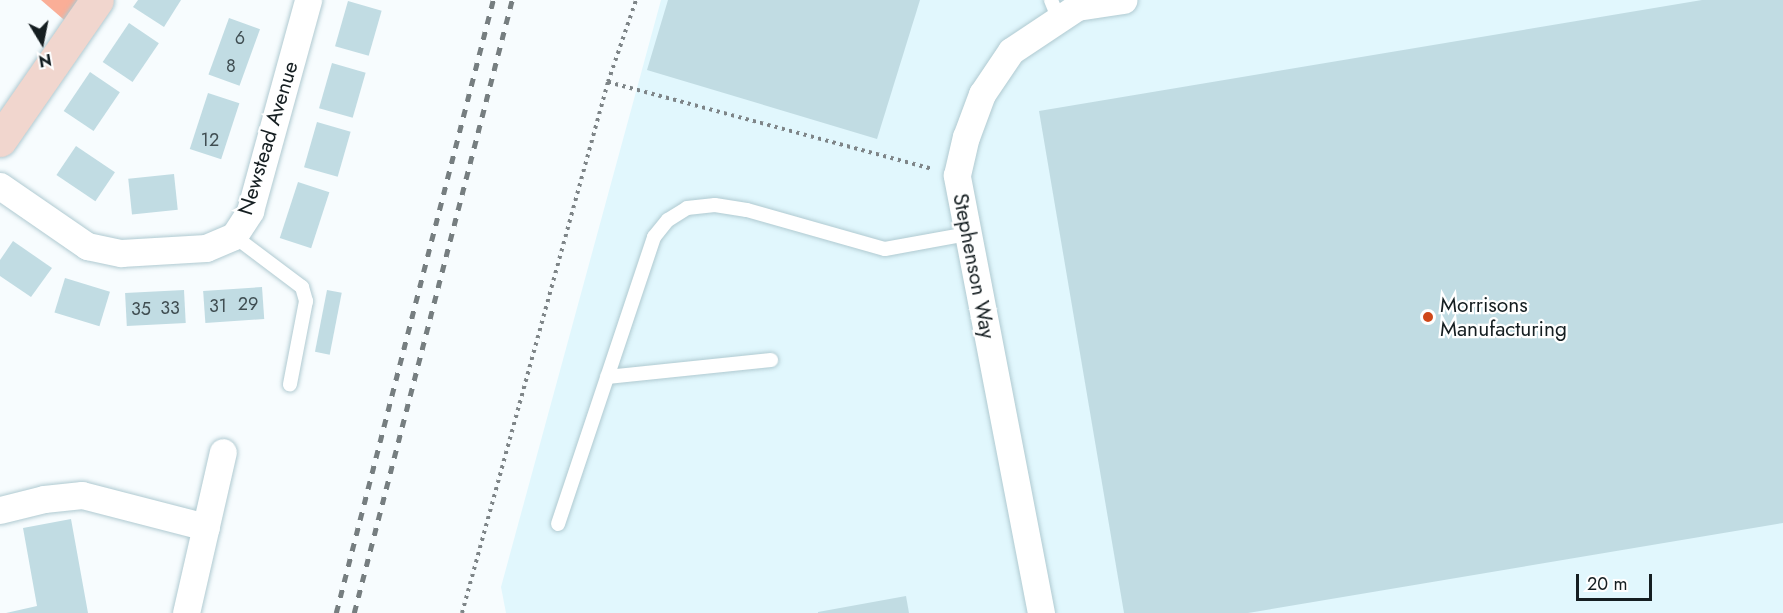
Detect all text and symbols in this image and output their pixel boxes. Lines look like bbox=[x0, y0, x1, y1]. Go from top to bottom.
north arrow bbox=[12, 12, 72, 72]
house number: 6 bbox=[235, 27, 245, 49]
text: N bbox=[37, 48, 53, 73]
house number: 8 bbox=[226, 55, 236, 77]
street label: Newstead Avenue bbox=[233, 58, 303, 218]
house number: 12 bbox=[201, 129, 219, 151]
street label: Stephenson Way bbox=[948, 191, 1000, 341]
place label: Morrisons Manufacturing bbox=[1440, 292, 1567, 342]
house number: 29 bbox=[238, 293, 258, 315]
house number: 31 bbox=[209, 295, 227, 317]
house number: 33 bbox=[160, 297, 180, 319]
house number: 35 bbox=[131, 298, 151, 320]
marker: Morrisons Manufacturing bbox=[1421, 310, 1435, 324]
scale bar bbox=[1579, 562, 1656, 600]
text: 20 m bbox=[1587, 571, 1627, 597]

